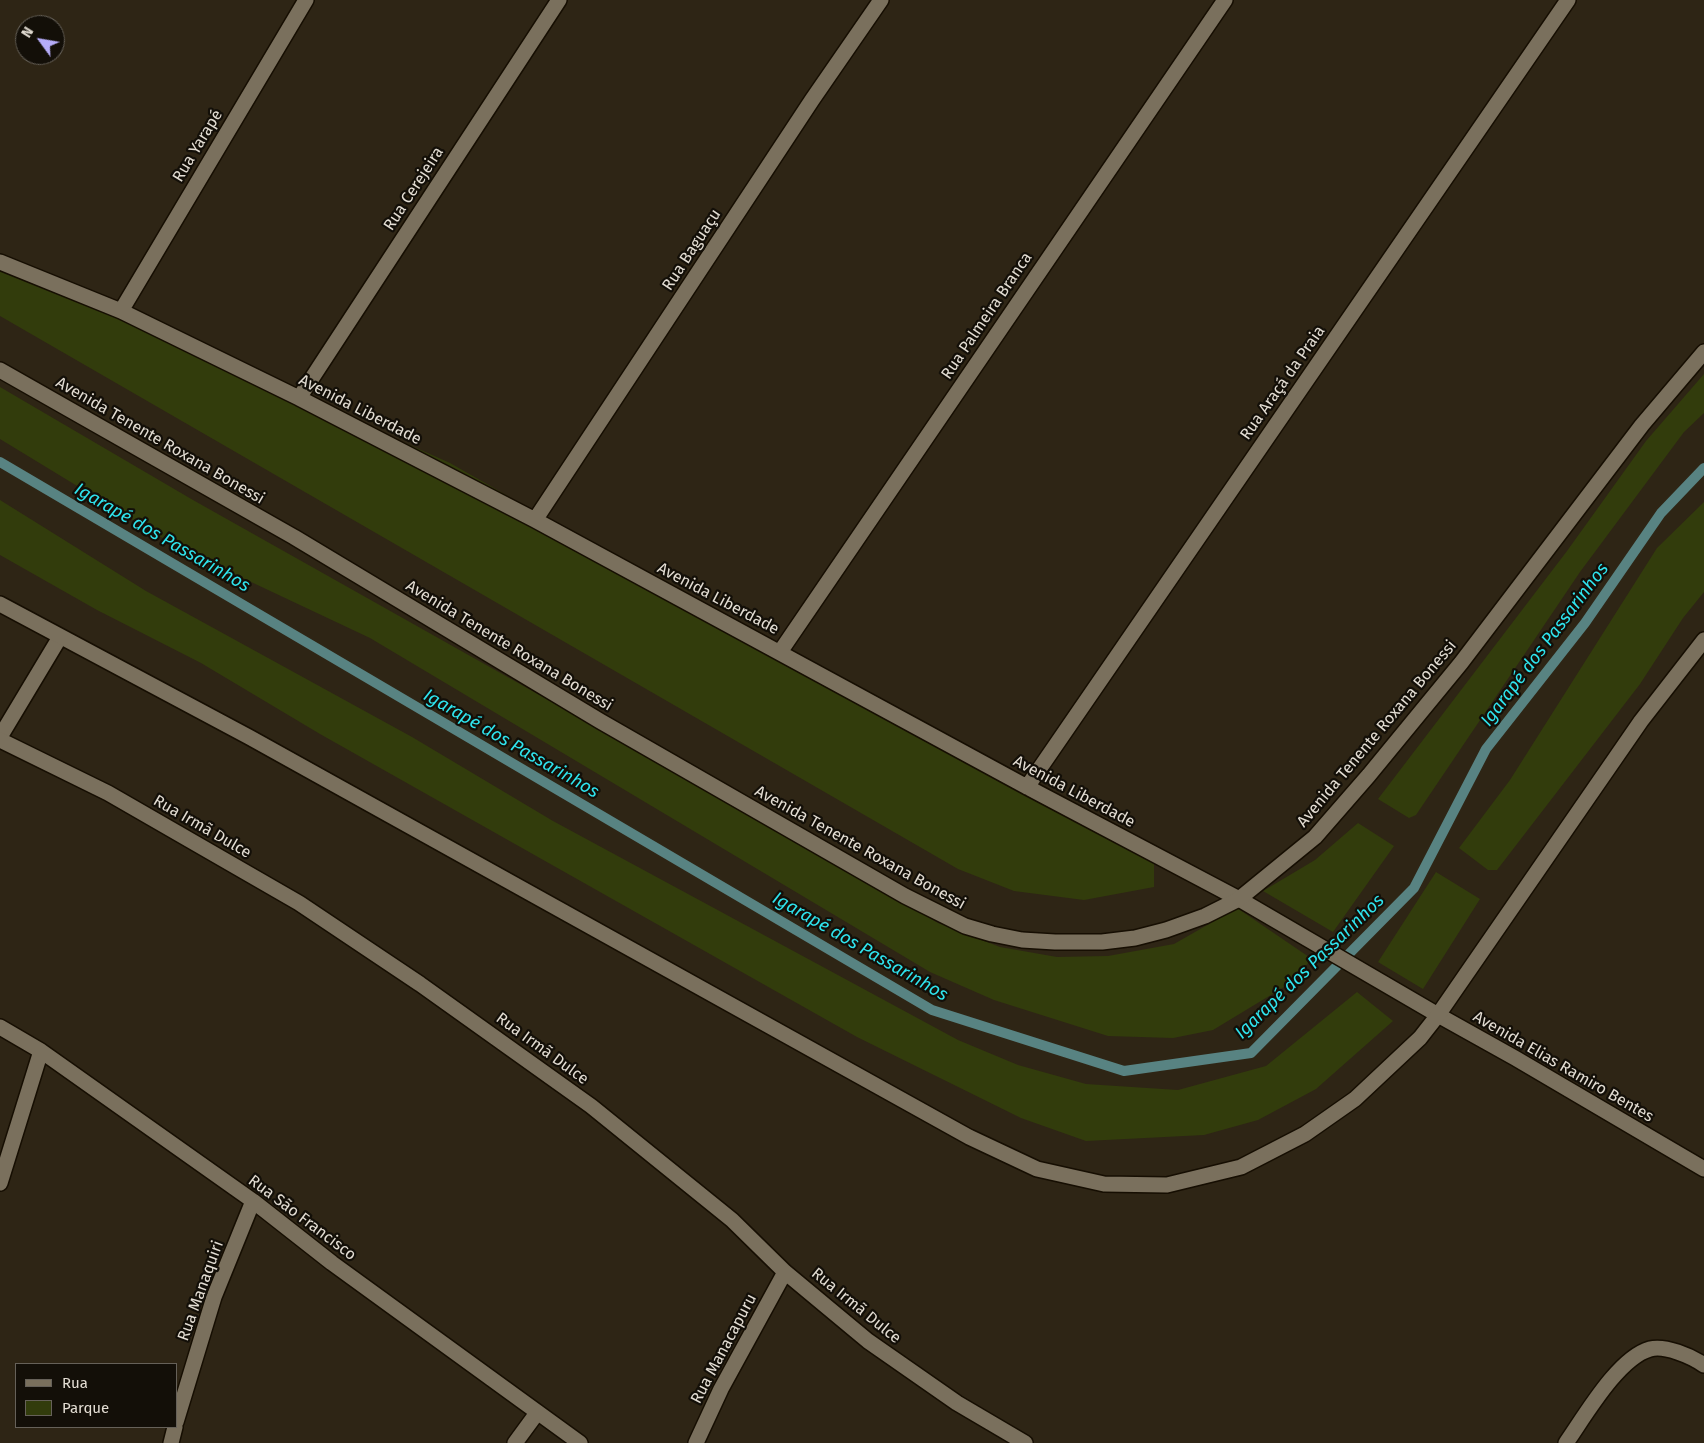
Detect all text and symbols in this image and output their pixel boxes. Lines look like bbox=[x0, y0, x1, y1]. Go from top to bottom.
north arrow bbox=[15, 15, 65, 65]
text: N bbox=[18, 24, 37, 41]
street label: Rua Yarapé bbox=[169, 106, 227, 186]
street label: Rua Cerejeira bbox=[380, 144, 448, 234]
street label: Rua Baguaçu bbox=[659, 206, 725, 294]
street label: Rua Palmeira Branca bbox=[937, 249, 1037, 383]
street label: Rua Araçá da Praia bbox=[1236, 322, 1330, 444]
street label: Avenida Liberdade bbox=[295, 371, 425, 449]
street label: Avenida Tenente Roxana Bonessi bbox=[52, 373, 268, 509]
water label: Igarapé dos Passarinhos bbox=[70, 479, 254, 597]
street label: Avenida Liberdade bbox=[654, 559, 782, 639]
water label: Igarapé dos Passarinhos bbox=[1476, 559, 1614, 731]
street label: Avenida Tenente Roxana Bonessi bbox=[402, 577, 616, 715]
street label: Avenida Tenente Roxana Bonessi bbox=[1293, 637, 1461, 831]
water label: Igarapé dos Passarinhos bbox=[419, 685, 603, 803]
street label: Avenida Liberdade bbox=[1010, 752, 1138, 832]
street label: Avenida Tenente Roxana Bonessi bbox=[751, 782, 969, 914]
street label: Rua Irmã Dulce bbox=[150, 791, 254, 863]
water label: Igarapé dos Passarinhos bbox=[768, 888, 952, 1006]
water label: Igarapé dos Passarinhos bbox=[1231, 890, 1389, 1044]
street label: Avenida Elias Ramiro Bentes bbox=[1469, 1007, 1657, 1127]
street label: Rua Irmã Dulce bbox=[492, 1009, 592, 1089]
street label: Rua São Francisco bbox=[244, 1171, 360, 1265]
street label: Rua Manaquiri bbox=[174, 1238, 228, 1344]
street label: Rua Irmã Dulce bbox=[807, 1264, 905, 1348]
street label: Rua Manacapuru bbox=[687, 1291, 761, 1407]
legend bbox=[15, 1363, 178, 1428]
text: Rua bbox=[62, 1374, 88, 1392]
text: Parque bbox=[62, 1399, 109, 1417]

